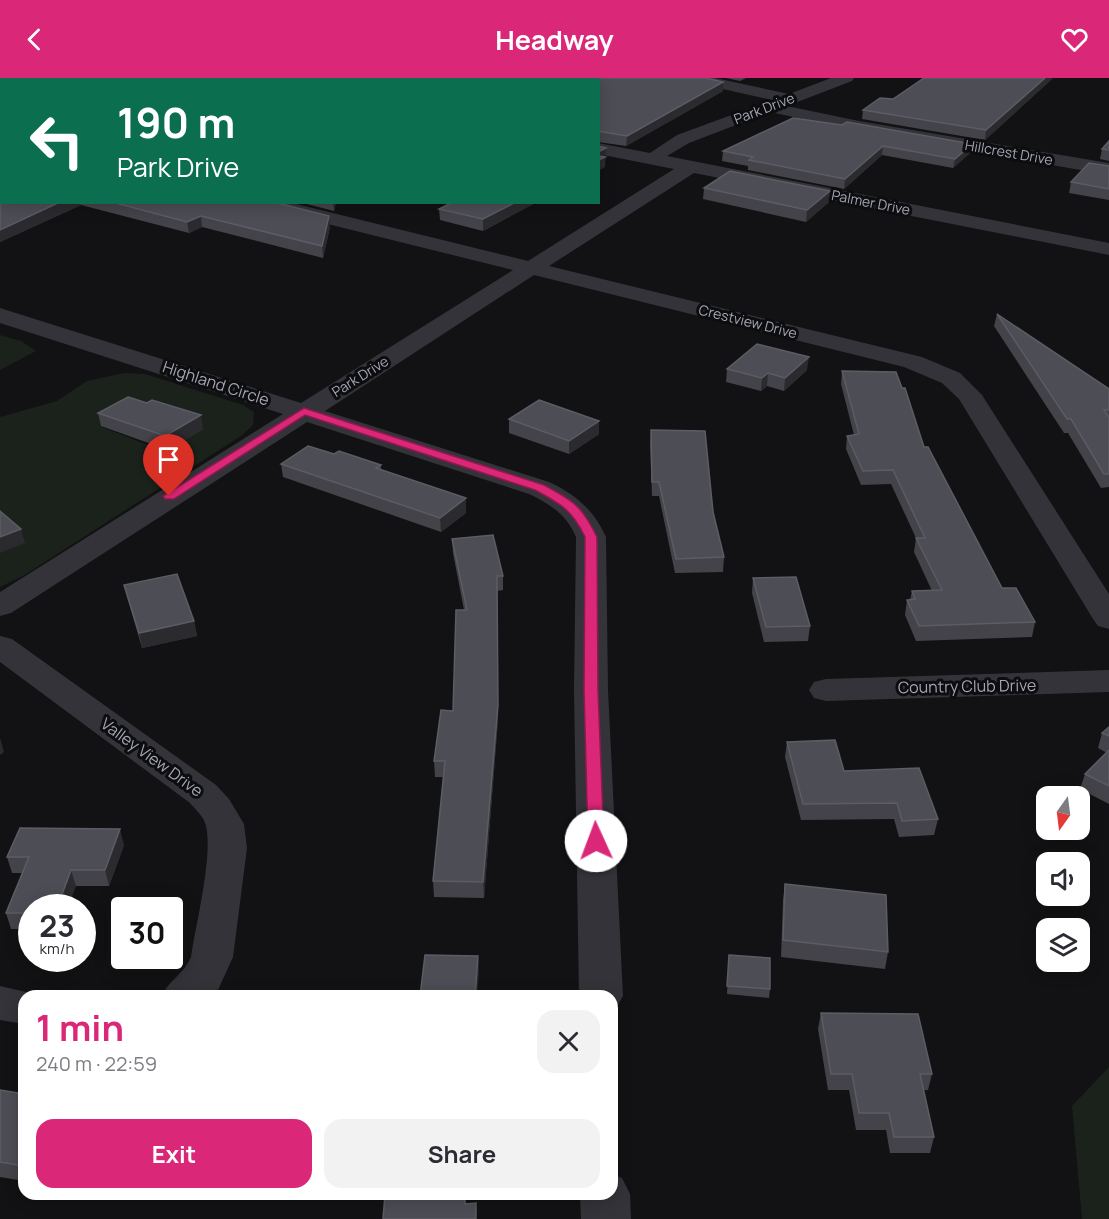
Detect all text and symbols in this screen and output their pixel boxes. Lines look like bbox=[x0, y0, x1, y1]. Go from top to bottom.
text: Headway bbox=[495, 21, 614, 58]
icon: back bbox=[18, 23, 51, 56]
icon: heart bbox=[1058, 23, 1091, 56]
street label: Park Drive bbox=[731, 88, 797, 128]
text: 190 m bbox=[117, 93, 235, 151]
icon: left bbox=[18, 102, 96, 180]
street label: Hillcrest Drive bbox=[964, 135, 1054, 169]
text: Park Drive bbox=[117, 148, 239, 185]
street label: Palmer Drive bbox=[830, 185, 912, 219]
street label: Crestview Drive bbox=[697, 300, 799, 342]
street label: Park Drive bbox=[328, 351, 392, 401]
street label: Highland Circle bbox=[160, 355, 272, 411]
pin bbox=[143, 434, 194, 496]
icon: arrive bbox=[152, 443, 185, 476]
street label: Country Club Drive bbox=[898, 674, 1036, 698]
street label: Valley View Drive bbox=[97, 713, 207, 801]
north arrow bbox=[1036, 786, 1090, 840]
map controls bbox=[1036, 786, 1090, 972]
position arrow bbox=[564, 809, 628, 873]
button: sound bbox=[1036, 852, 1090, 906]
speed limit sign: 30 bbox=[108, 894, 186, 972]
text: 23 bbox=[39, 905, 75, 946]
button: layers bbox=[1036, 918, 1090, 972]
text: km/h bbox=[40, 938, 74, 959]
text: 1 min bbox=[36, 1003, 124, 1052]
button: close bbox=[537, 1010, 600, 1073]
text: 240 m · 22:59 bbox=[36, 1050, 157, 1077]
button: Exit bbox=[36, 1119, 312, 1188]
button: Share bbox=[324, 1119, 600, 1188]

